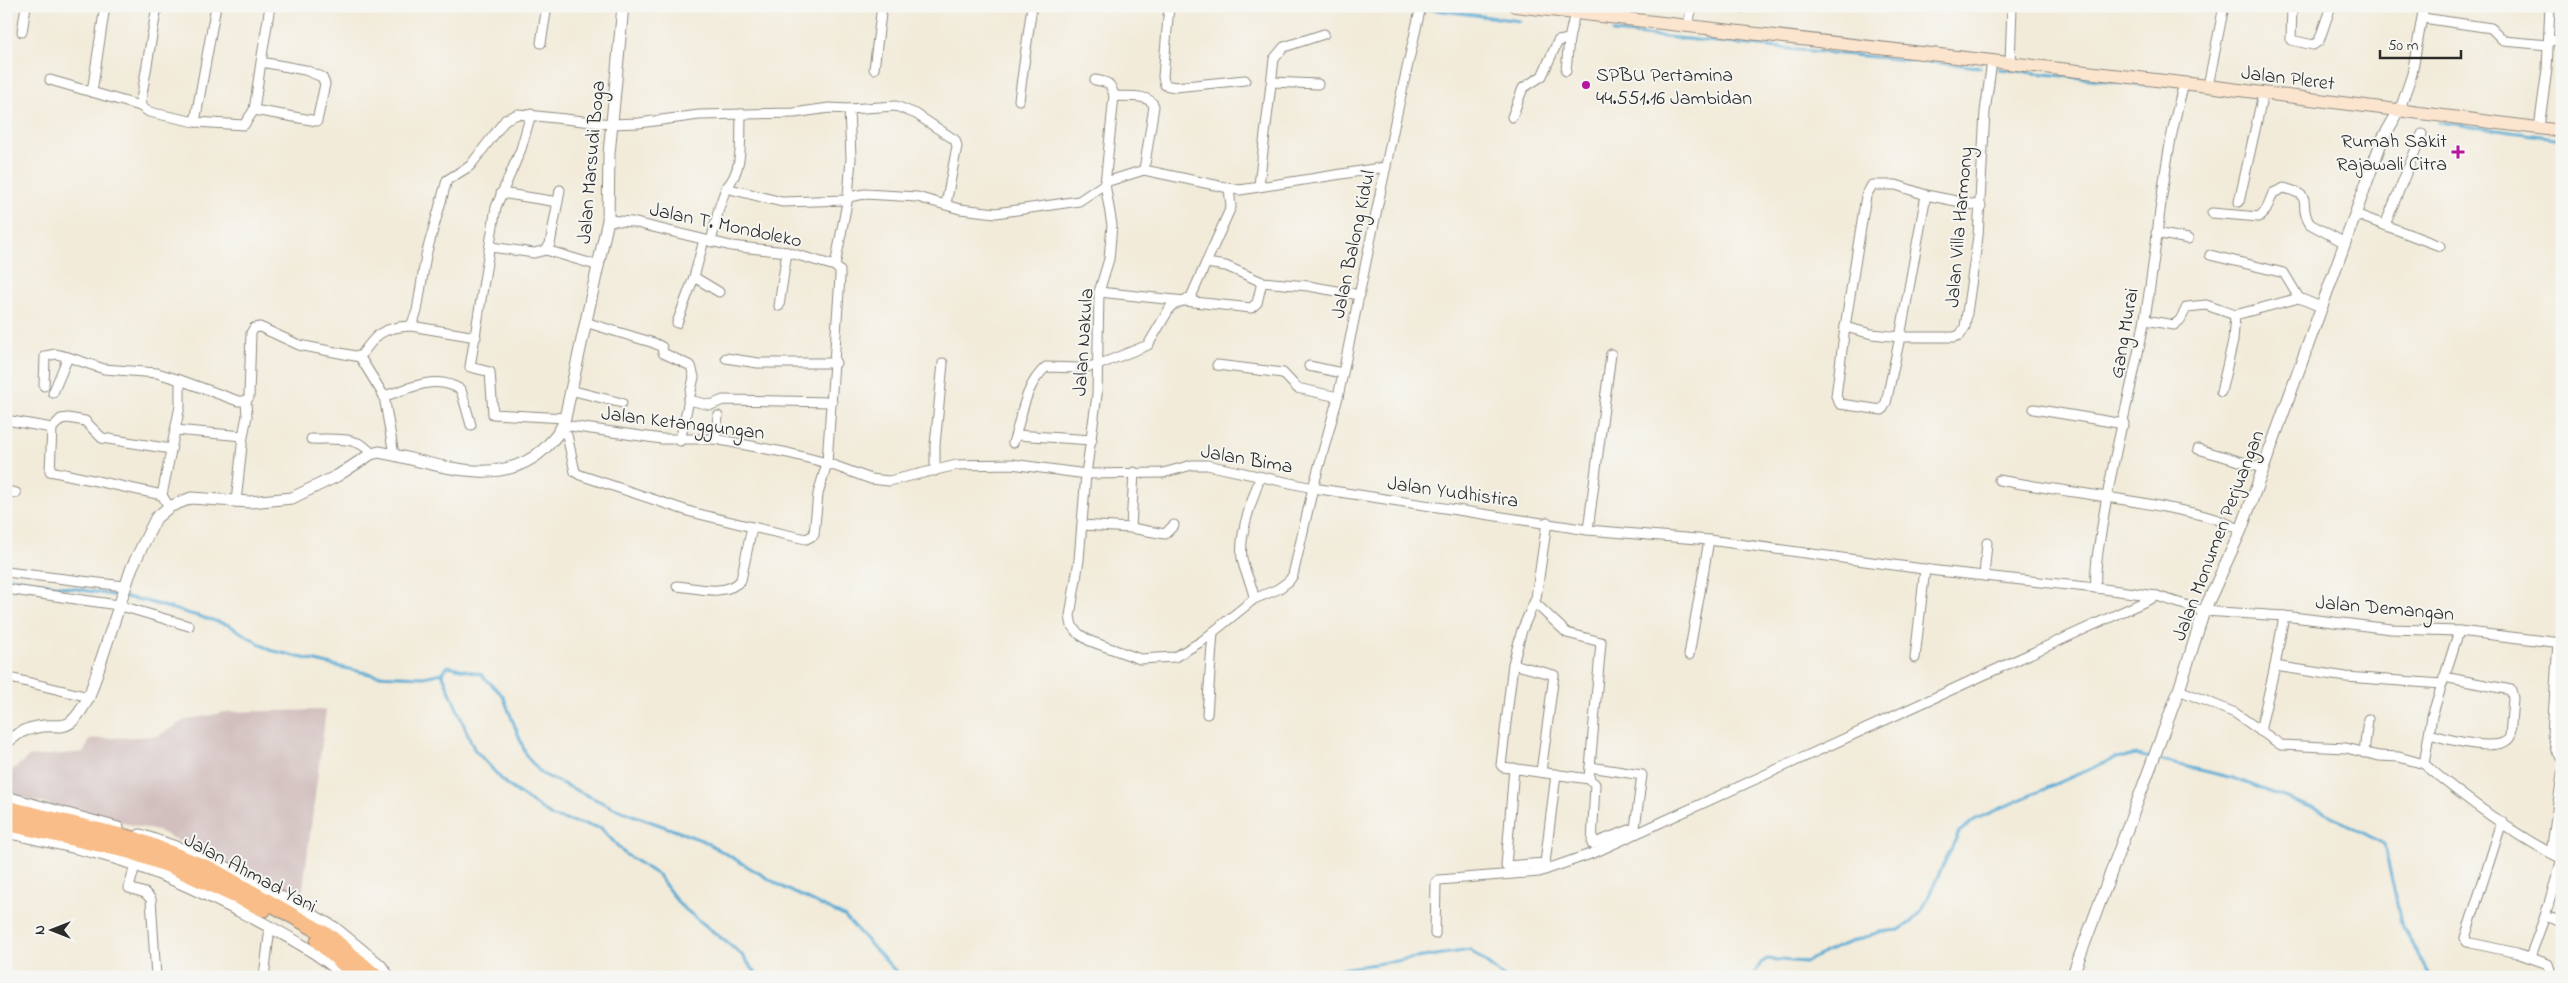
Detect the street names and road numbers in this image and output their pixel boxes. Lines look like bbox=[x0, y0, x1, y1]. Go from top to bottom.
street label: Jalan Pleret bbox=[2239, 59, 2336, 100]
street label: Jalan Marsudi Boga bbox=[571, 79, 615, 245]
street label: Jalan Villa Harmony bbox=[1939, 145, 1982, 309]
street label: Jalan Balong Kidul bbox=[1325, 168, 1385, 321]
street label: Jalan T. Mondoleko bbox=[647, 196, 804, 257]
street label: Gang Murai bbox=[2103, 286, 2149, 381]
street label: Jalan Nakula bbox=[1066, 287, 1103, 397]
street label: Jalan Ketanggungan bbox=[599, 400, 766, 450]
street label: Jalan Monumen Perjuangan bbox=[2166, 426, 2274, 646]
street label: Jalan Bima bbox=[1198, 438, 1295, 483]
street label: Jalan Yudhistira bbox=[1385, 470, 1520, 517]
street label: Jalan Demangan bbox=[2314, 589, 2455, 631]
street label: Jalan Ahmad Yani bbox=[178, 827, 322, 922]

